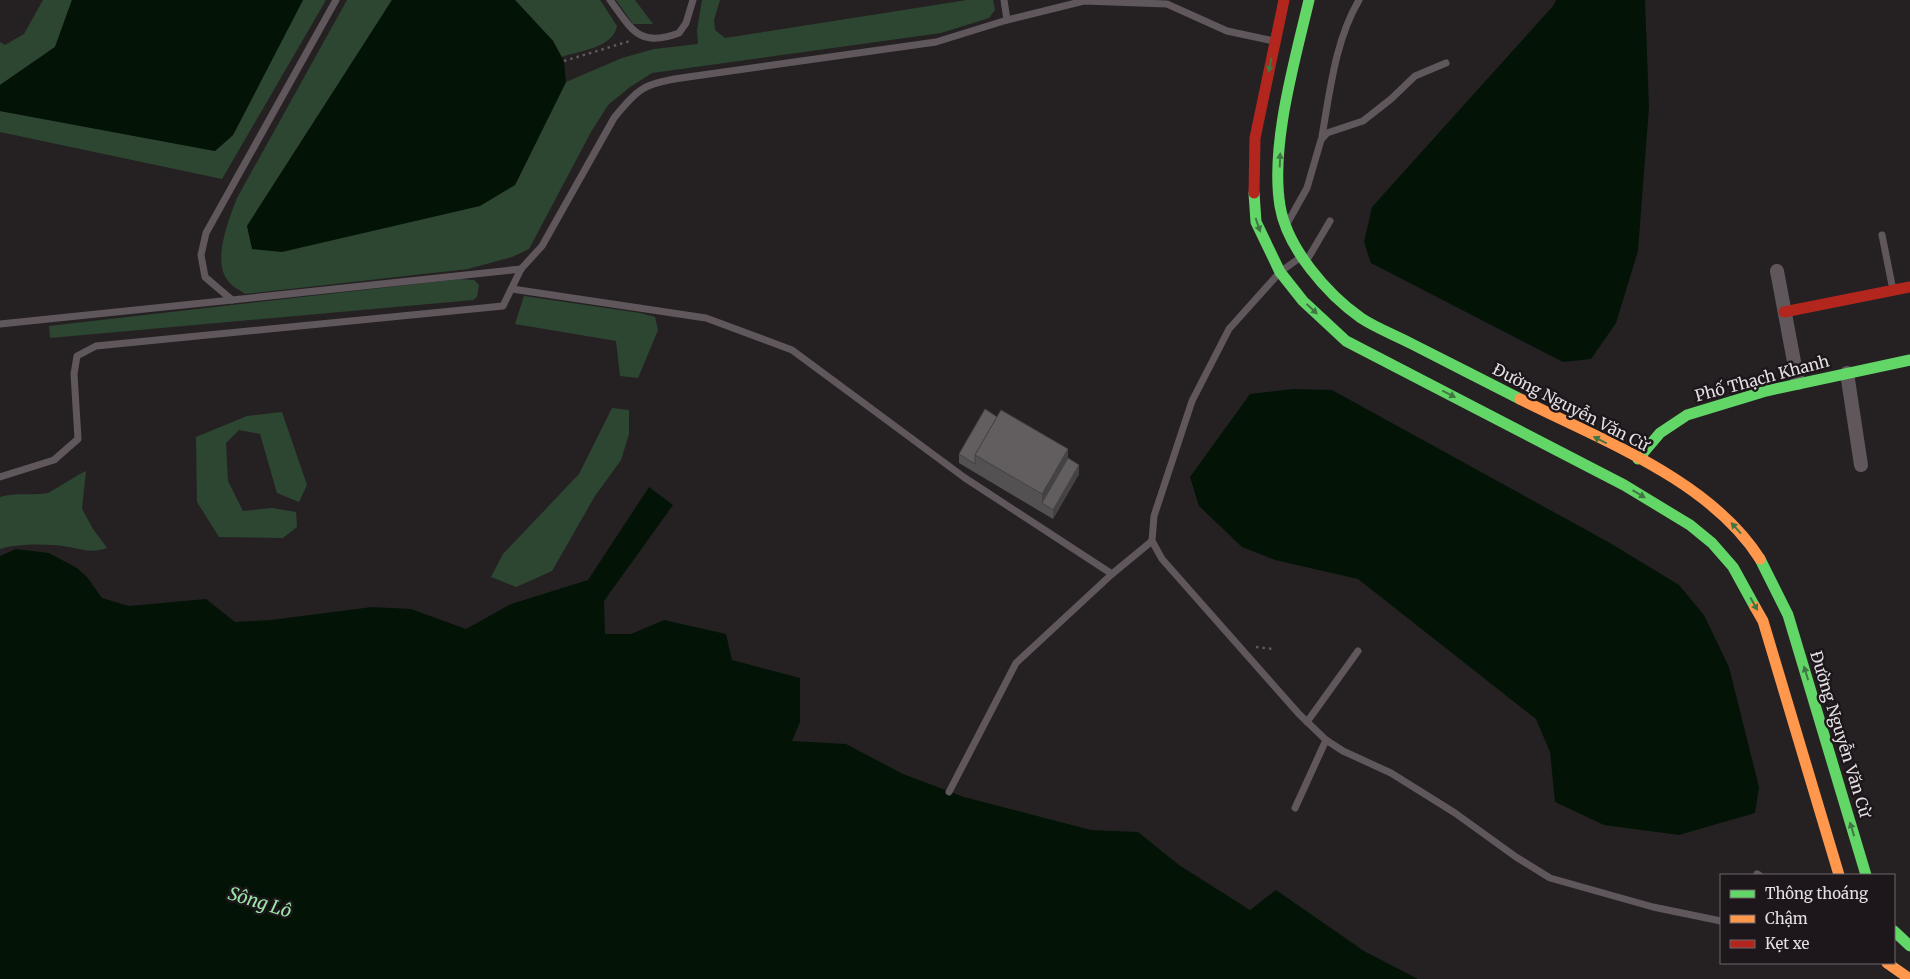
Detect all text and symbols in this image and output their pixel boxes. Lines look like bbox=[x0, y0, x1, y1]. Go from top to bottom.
one-way arrow bbox=[1266, 57, 1274, 72]
one-way arrow bbox=[1277, 152, 1285, 168]
one-way arrow bbox=[1254, 218, 1262, 233]
one-way arrow bbox=[1305, 303, 1317, 315]
street label: Phố Thạch Khanh bbox=[1693, 350, 1832, 406]
street label: Đường Nguyễn Văn Cừ bbox=[1489, 359, 1654, 456]
one-way arrow bbox=[1442, 390, 1456, 398]
one-way arrow bbox=[1593, 436, 1608, 444]
one-way arrow bbox=[1633, 490, 1646, 499]
one-way arrow bbox=[1730, 522, 1741, 535]
one-way arrow bbox=[1749, 598, 1758, 611]
street label: Đường Nguyễn Văn Cừ bbox=[1806, 648, 1876, 821]
one-way arrow bbox=[1801, 665, 1809, 680]
one-way arrow bbox=[1848, 821, 1856, 836]
legend bbox=[1720, 874, 1895, 964]
water label: Sông Lô bbox=[225, 881, 295, 923]
text: Thông thoáng bbox=[1765, 884, 1868, 903]
text: Chậm bbox=[1765, 909, 1808, 928]
text: Kẹt xe bbox=[1765, 934, 1809, 953]

